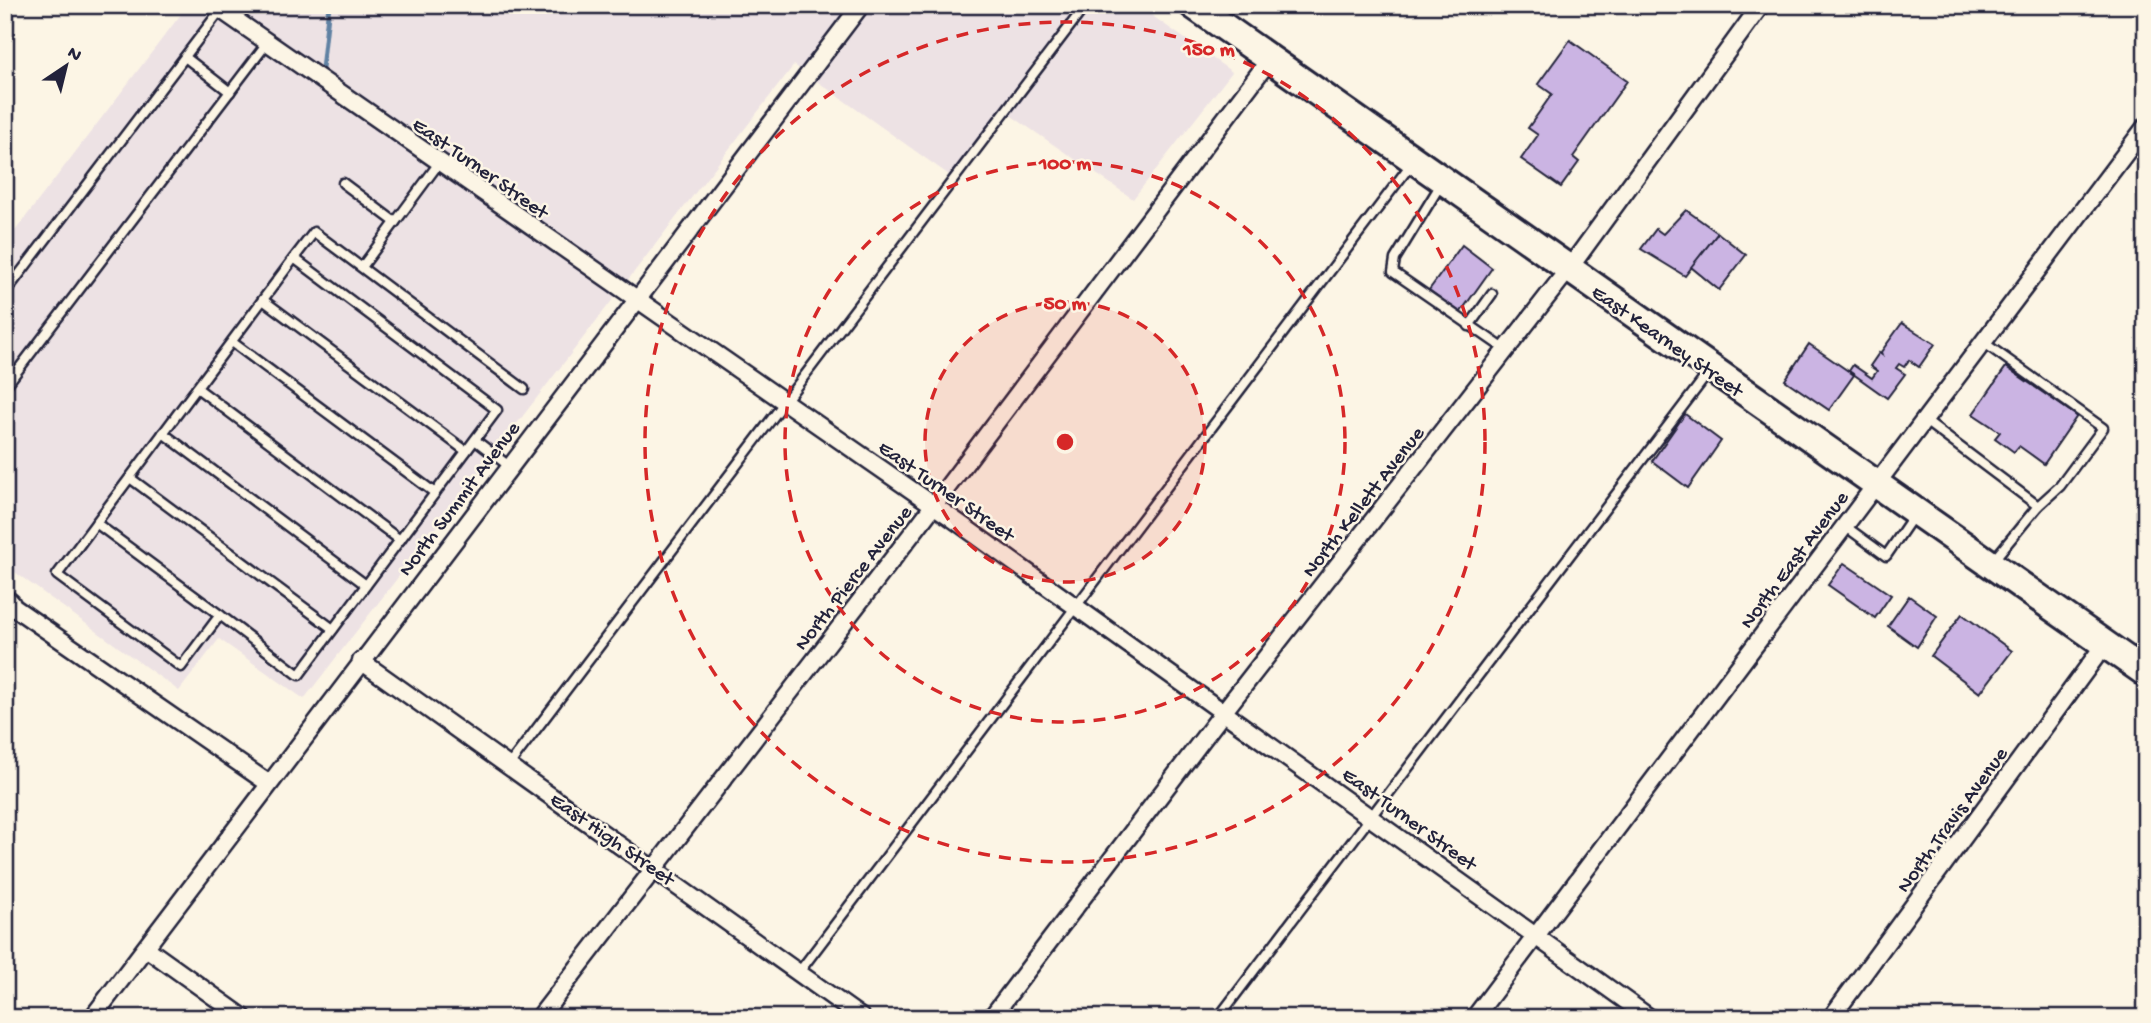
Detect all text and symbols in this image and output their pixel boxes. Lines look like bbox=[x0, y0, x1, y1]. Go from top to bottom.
north arrow bbox=[32, 32, 102, 102]
text: 150 m bbox=[1182, 39, 1235, 64]
text: N bbox=[62, 42, 85, 68]
street label: East Turner Street bbox=[406, 114, 554, 228]
text: 100 m bbox=[1038, 153, 1091, 178]
street label: East Kearney Street bbox=[1585, 281, 1749, 406]
text: 50 m bbox=[1044, 293, 1087, 318]
street label: North Summit Avenue bbox=[394, 417, 528, 583]
street label: North Kellett Avenue bbox=[1298, 422, 1432, 584]
centre of rings bbox=[1053, 430, 1077, 454]
street label: East Turner Street bbox=[872, 437, 1020, 551]
street label: North East Avenue bbox=[1736, 486, 1856, 635]
street label: North Pierce Avenue bbox=[790, 501, 920, 657]
street label: North Travis Avenue bbox=[1893, 743, 2016, 899]
street label: East Turner Street bbox=[1336, 764, 1482, 880]
street label: East High Street bbox=[544, 789, 680, 895]

